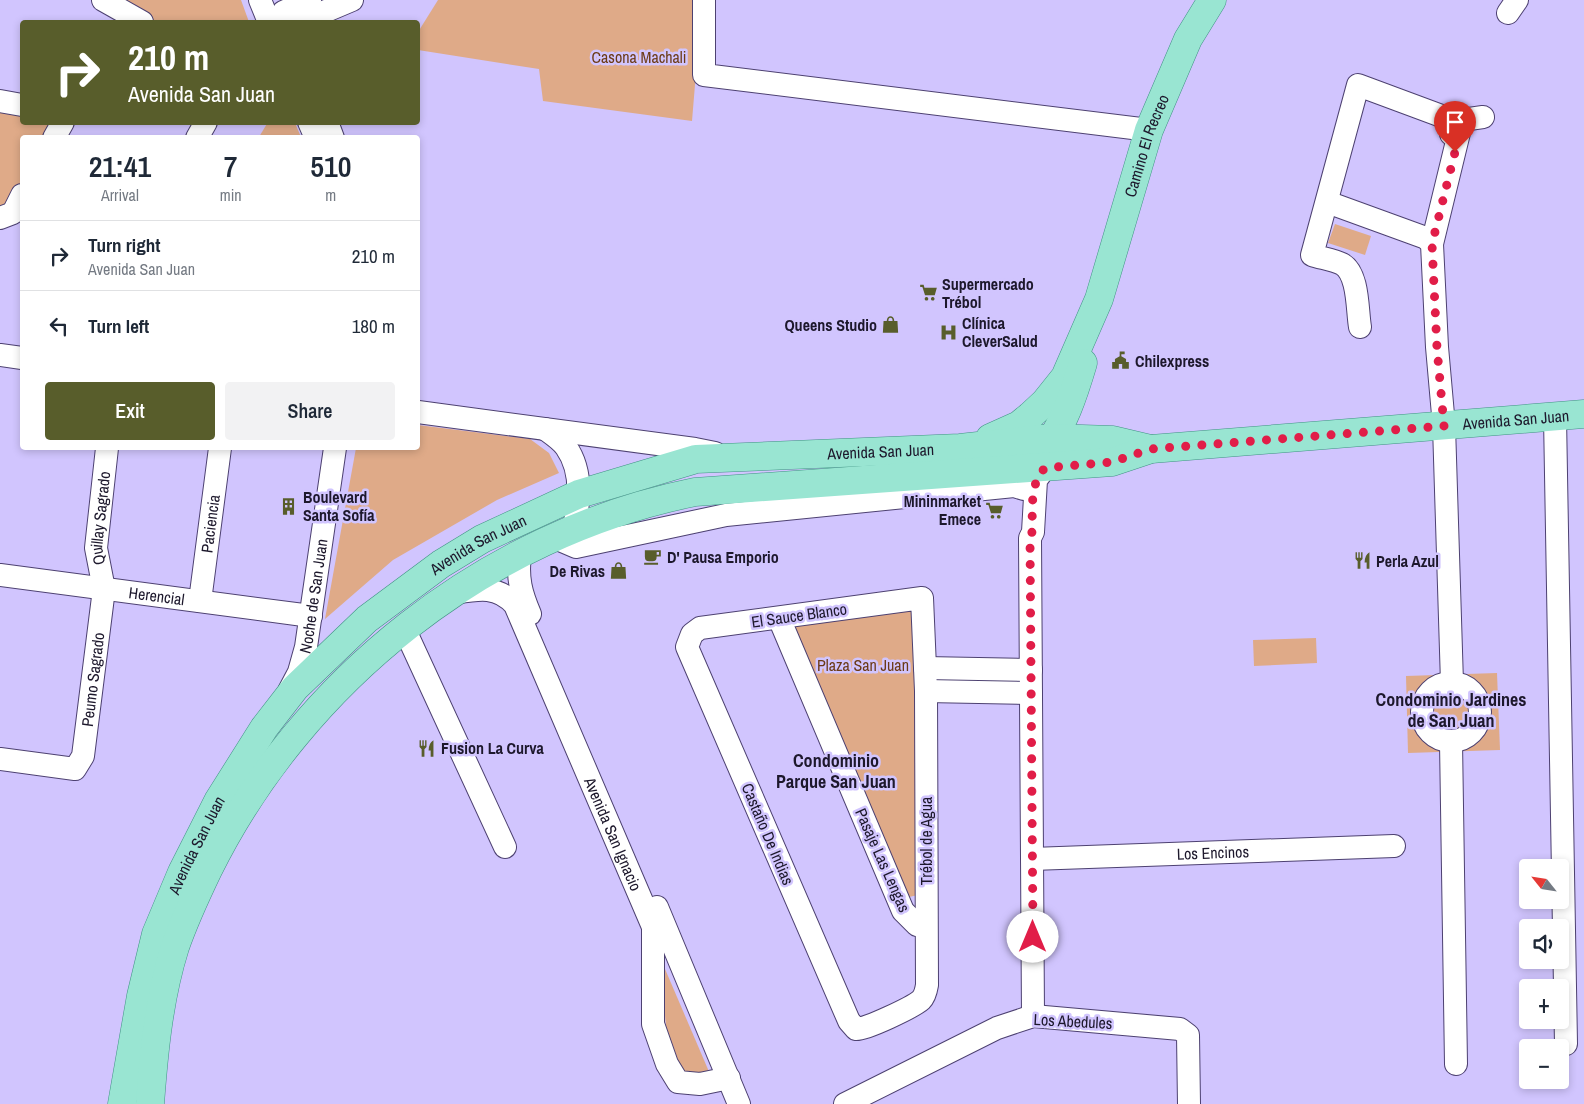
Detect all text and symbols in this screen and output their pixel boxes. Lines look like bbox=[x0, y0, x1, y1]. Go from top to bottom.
text: 210 m bbox=[128, 34, 209, 81]
icon: right bbox=[45, 40, 110, 105]
park label: Casona Machali bbox=[592, 46, 686, 68]
text: Avenida San Juan bbox=[128, 79, 275, 109]
street label: Camino El Recreo bbox=[1119, 91, 1174, 200]
pin bbox=[1434, 101, 1476, 152]
icon: arrive bbox=[1441, 108, 1469, 136]
text: 21:41 bbox=[89, 146, 151, 186]
text: 7 bbox=[224, 146, 238, 186]
text: 510 bbox=[310, 146, 351, 186]
text: Arrival bbox=[101, 184, 139, 206]
text: min bbox=[220, 184, 242, 206]
text: m bbox=[325, 184, 336, 206]
text: Turn right bbox=[88, 232, 160, 258]
icon: right bbox=[45, 242, 73, 270]
text: 210 m bbox=[352, 243, 395, 269]
text: Avenida San Juan bbox=[88, 258, 195, 280]
place label: Supermercado Trébol bbox=[942, 273, 1034, 313]
supermarket icon: Supermercado Trébol bbox=[918, 283, 938, 303]
icon: left bbox=[45, 312, 73, 340]
place label: Clínica CleverSalud bbox=[962, 312, 1038, 352]
text: Turn left bbox=[88, 313, 149, 339]
text: 180 m bbox=[352, 313, 395, 339]
place label: Queens Studio bbox=[784, 314, 877, 336]
shop icon: Queens Studio bbox=[881, 315, 901, 335]
hospital icon: Clínica CleverSalud bbox=[938, 322, 958, 342]
place label: Chilexpress bbox=[1135, 350, 1209, 372]
public building icon: Chilexpress bbox=[1111, 351, 1131, 371]
button: Exit bbox=[45, 382, 215, 440]
button: Share bbox=[225, 382, 395, 440]
street label: Avenida San Juan bbox=[1461, 404, 1570, 435]
street label: Avenida San Juan bbox=[826, 438, 935, 465]
street label: Quillay Sagrado bbox=[85, 470, 115, 567]
place label: Boulevard Santa Sofía bbox=[303, 486, 375, 526]
place label: Mininmarket Emece bbox=[904, 490, 982, 530]
street label: Paciencia bbox=[195, 493, 225, 554]
building icon: Boulevard Santa Sofía bbox=[279, 496, 299, 516]
supermarket icon: Mininmarket Emece bbox=[985, 500, 1005, 520]
street label: Avenida San Juan bbox=[424, 509, 530, 580]
street label: Noche de San Juan bbox=[294, 537, 333, 656]
place label: D' Pausa Emporio bbox=[667, 546, 779, 568]
cafe icon: D' Pausa Emporio bbox=[643, 547, 663, 567]
place label: Perla Azul bbox=[1376, 550, 1439, 572]
restaurant icon: Perla Azul bbox=[1352, 551, 1372, 571]
place label: De Rivas bbox=[550, 560, 605, 582]
shop icon: De Rivas bbox=[609, 561, 629, 581]
street label: Herencial bbox=[127, 581, 186, 610]
street label: El Sauce Blanco bbox=[750, 597, 848, 633]
street label: Peumo Sagrado bbox=[76, 631, 109, 728]
park label: Plaza San Juan bbox=[817, 654, 909, 676]
district label: Condominio Jardines de San Juan bbox=[1376, 687, 1526, 733]
place label: Fusion La Curva bbox=[441, 737, 545, 759]
restaurant icon: Fusion La Curva bbox=[417, 738, 437, 758]
district label: Condominio Parque San Juan bbox=[776, 748, 896, 794]
street label: Avenida San Ignacio bbox=[579, 773, 647, 894]
street label: Castaño De Indias bbox=[737, 780, 799, 888]
street label: Avenida San Juan bbox=[162, 792, 230, 899]
street label: Trébol de Agua bbox=[915, 796, 937, 885]
street label: Pasaje Las Lengas bbox=[850, 805, 916, 915]
street label: Los Encinos bbox=[1176, 840, 1249, 865]
north arrow bbox=[1519, 859, 1569, 909]
map controls bbox=[1519, 859, 1569, 1089]
position arrow bbox=[1006, 910, 1058, 962]
button: sound bbox=[1519, 919, 1569, 969]
button: + bbox=[1519, 979, 1569, 1029]
street label: Los Abedules bbox=[1033, 1008, 1113, 1034]
button: − bbox=[1519, 1039, 1569, 1089]

